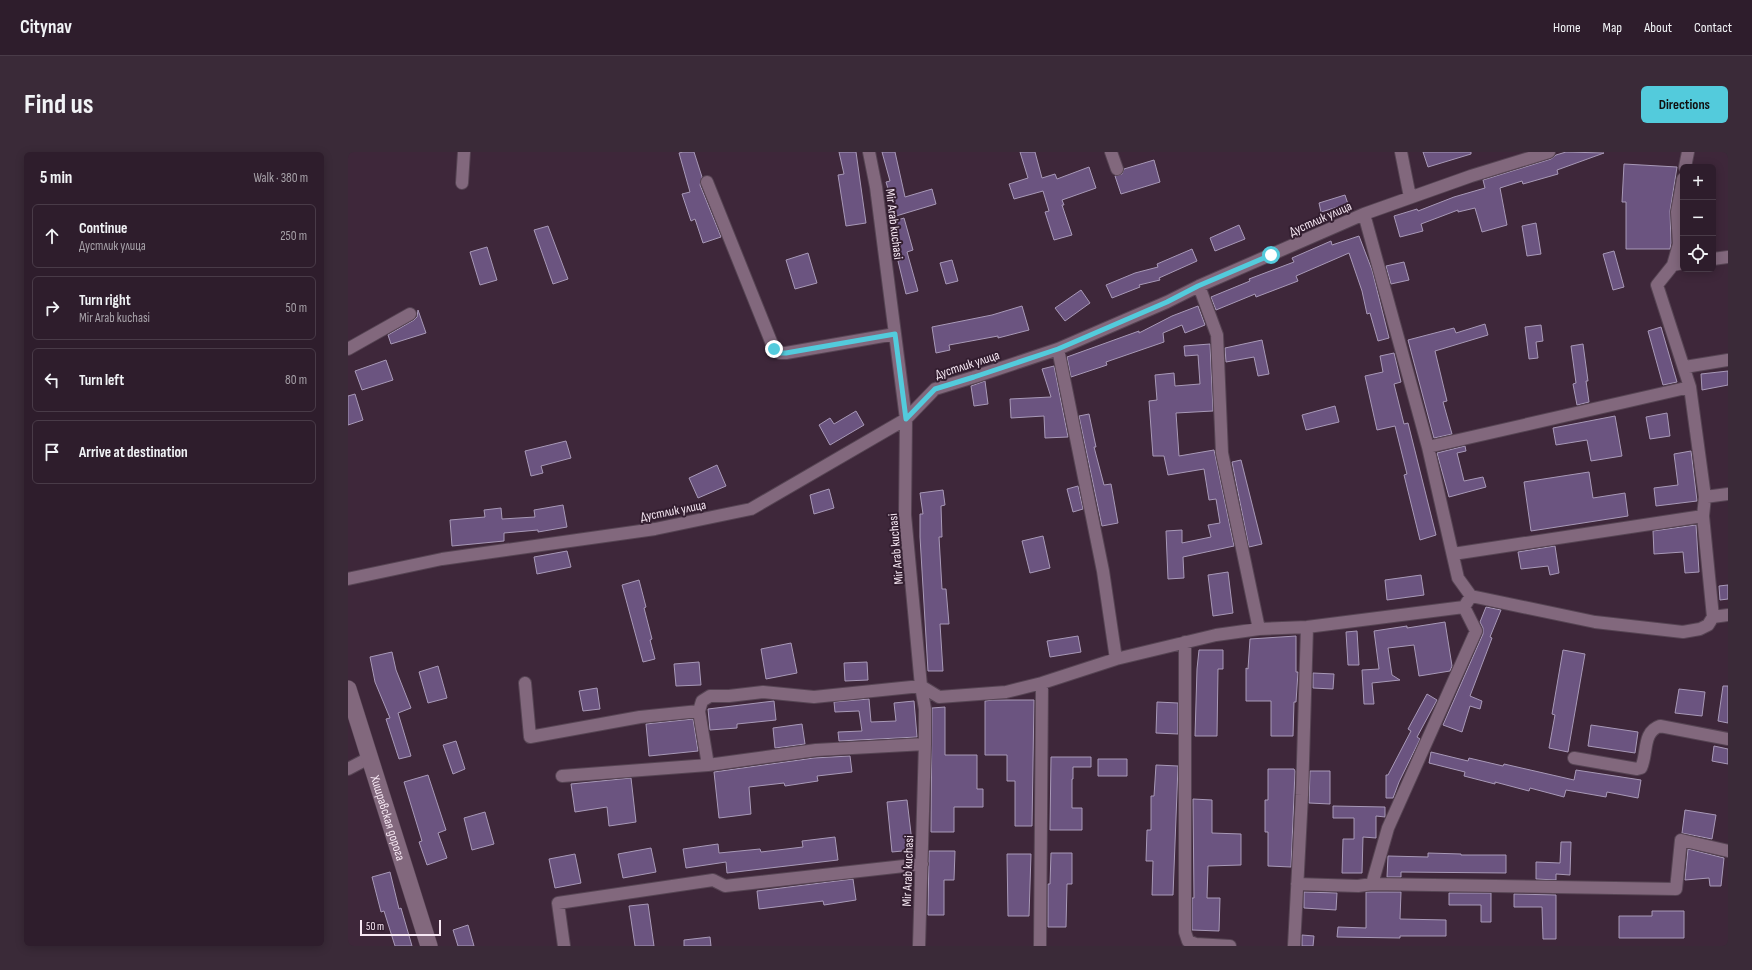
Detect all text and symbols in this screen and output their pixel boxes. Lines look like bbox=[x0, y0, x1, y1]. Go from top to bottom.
text: Citynav bbox=[20, 16, 72, 39]
text: Home bbox=[1553, 19, 1581, 36]
text: Map bbox=[1603, 19, 1622, 36]
text: About bbox=[1644, 19, 1672, 36]
text: Contact bbox=[1694, 19, 1732, 36]
button: Directions bbox=[1641, 86, 1728, 123]
text: Find us bbox=[24, 88, 93, 121]
map controls bbox=[1680, 164, 1716, 272]
button: + bbox=[1680, 164, 1716, 200]
text: 5 min bbox=[40, 168, 72, 188]
text: Walk · 380 m bbox=[253, 170, 308, 186]
street label: Mir Arab kuchasi bbox=[882, 188, 906, 260]
street label: Дустлик улица bbox=[1287, 198, 1354, 240]
button: − bbox=[1680, 200, 1716, 236]
text: Continue bbox=[79, 219, 128, 238]
icon: ahead bbox=[41, 225, 63, 247]
text: 250 m bbox=[280, 228, 307, 244]
button: locate bbox=[1680, 236, 1716, 272]
text: Дустлик улица bbox=[79, 238, 146, 254]
route start bbox=[1262, 246, 1280, 264]
text: Turn right bbox=[79, 291, 131, 310]
icon: right bbox=[41, 297, 63, 319]
text: 50 m bbox=[286, 300, 307, 316]
text: Mir Arab kuchasi bbox=[79, 310, 150, 326]
route end bbox=[765, 340, 783, 358]
street label: Дустлик улица bbox=[933, 347, 1001, 383]
icon: left bbox=[41, 369, 63, 391]
text: Turn left bbox=[79, 371, 124, 390]
text: 80 m bbox=[285, 372, 307, 388]
icon: arrive bbox=[41, 441, 63, 463]
text: Arrive at destination bbox=[79, 443, 188, 462]
street label: Дустлик улица bbox=[639, 497, 707, 525]
street label: Mir Arab kuchasi bbox=[885, 513, 907, 585]
street label: Хишравская дорога bbox=[366, 772, 409, 863]
street label: Mir Arab kuchasi bbox=[899, 835, 917, 907]
scale bar bbox=[360, 918, 441, 937]
text: 50 m bbox=[366, 920, 384, 933]

